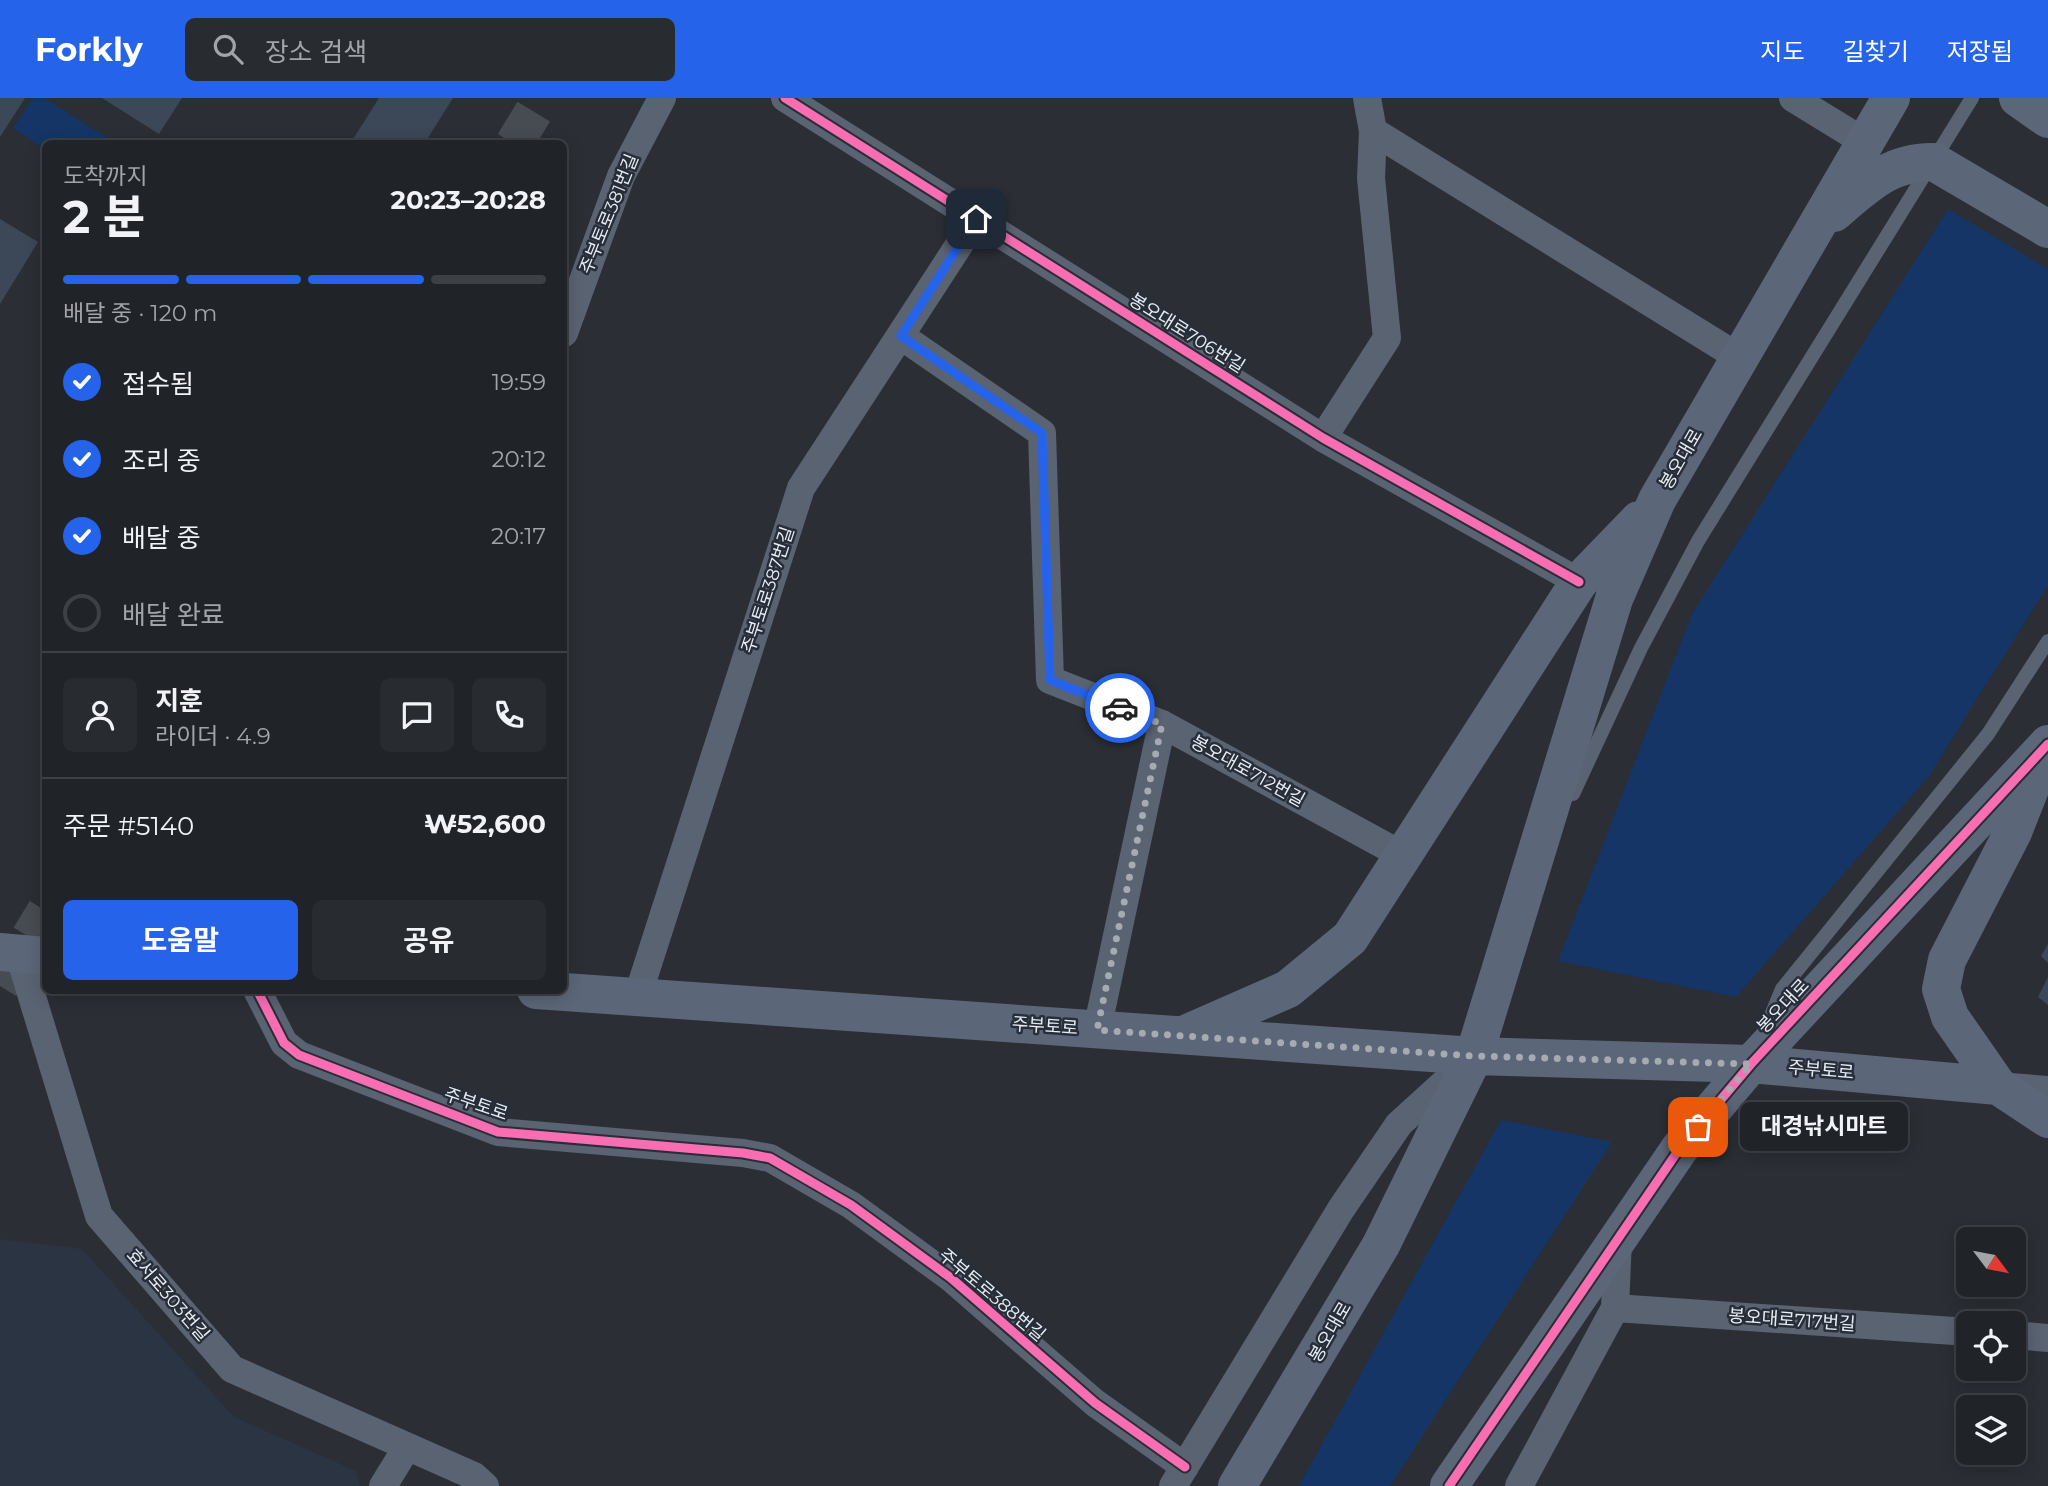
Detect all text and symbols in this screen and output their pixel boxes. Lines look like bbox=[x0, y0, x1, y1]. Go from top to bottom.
search box bbox=[185, 18, 675, 81]
text: Forkly bbox=[35, 29, 143, 69]
icon: search bbox=[209, 30, 247, 68]
text: 장소 검색 bbox=[265, 36, 367, 68]
text: 지도 bbox=[1760, 37, 1805, 66]
text: 길찾기 bbox=[1843, 37, 1909, 66]
text: 저장됨 bbox=[1947, 37, 2013, 66]
street label: 주부토로381번길 bbox=[575, 151, 643, 277]
text: 도착까지 bbox=[63, 162, 148, 190]
text: 20:23–20:28 bbox=[391, 184, 546, 216]
text: 2 분 bbox=[63, 188, 145, 245]
pin bbox=[946, 189, 1006, 249]
icon: home bbox=[957, 200, 995, 238]
street label: 봉오대로706번길 bbox=[1125, 289, 1249, 377]
text: 배달 중 · 120 m bbox=[63, 299, 217, 327]
icon: check bbox=[63, 363, 101, 401]
text: 접수됨 bbox=[122, 368, 194, 400]
text: 19:59 bbox=[492, 368, 546, 396]
street label: 봉오대로 bbox=[1655, 425, 1707, 493]
icon: check bbox=[63, 440, 101, 478]
text: 조리 중 bbox=[122, 445, 201, 477]
text: 20:12 bbox=[492, 445, 546, 473]
icon: check bbox=[63, 517, 101, 555]
text: 배달 중 bbox=[122, 522, 201, 554]
text: 20:17 bbox=[491, 522, 546, 550]
street label: 주부토로387번길 bbox=[737, 524, 799, 656]
text: 배달 완료 bbox=[122, 599, 225, 631]
courier bbox=[1085, 673, 1155, 743]
button: person bbox=[63, 678, 137, 752]
button: chat bbox=[380, 678, 454, 752]
button: phone bbox=[472, 678, 546, 752]
text: 지훈 bbox=[155, 685, 203, 717]
icon: car bbox=[1101, 689, 1139, 727]
text: 라이더 · 4.9 bbox=[155, 722, 271, 750]
street label: 봉오대로712번길 bbox=[1187, 731, 1309, 811]
text: ₩52,600 bbox=[424, 808, 546, 840]
text: 주문 #5140 bbox=[63, 810, 194, 842]
button: 도움말 bbox=[63, 900, 298, 980]
button: 공유 bbox=[312, 900, 546, 980]
street label: 봉오대로 bbox=[1752, 974, 1814, 1038]
street label: 주부토로 bbox=[1011, 1013, 1079, 1039]
street label: 주부토로 bbox=[1787, 1056, 1855, 1084]
street label: 주부토로 bbox=[441, 1083, 511, 1125]
pin bbox=[1668, 1097, 1728, 1157]
callout: 대경낚시마트 bbox=[1740, 1102, 1908, 1152]
icon: bag bbox=[1679, 1108, 1717, 1146]
text: 대경낚시마트 bbox=[1761, 1112, 1887, 1140]
north arrow bbox=[1956, 1227, 2026, 1297]
map controls bbox=[1956, 1227, 2026, 1465]
street label: 효서로303번길 bbox=[122, 1244, 214, 1346]
street label: 주부토로388번길 bbox=[934, 1244, 1050, 1346]
street label: 봉오대로 bbox=[1304, 1298, 1356, 1366]
street label: 봉오대로717번길 bbox=[1728, 1305, 1856, 1335]
button: locate bbox=[1956, 1311, 2026, 1381]
button: layers bbox=[1956, 1395, 2026, 1465]

